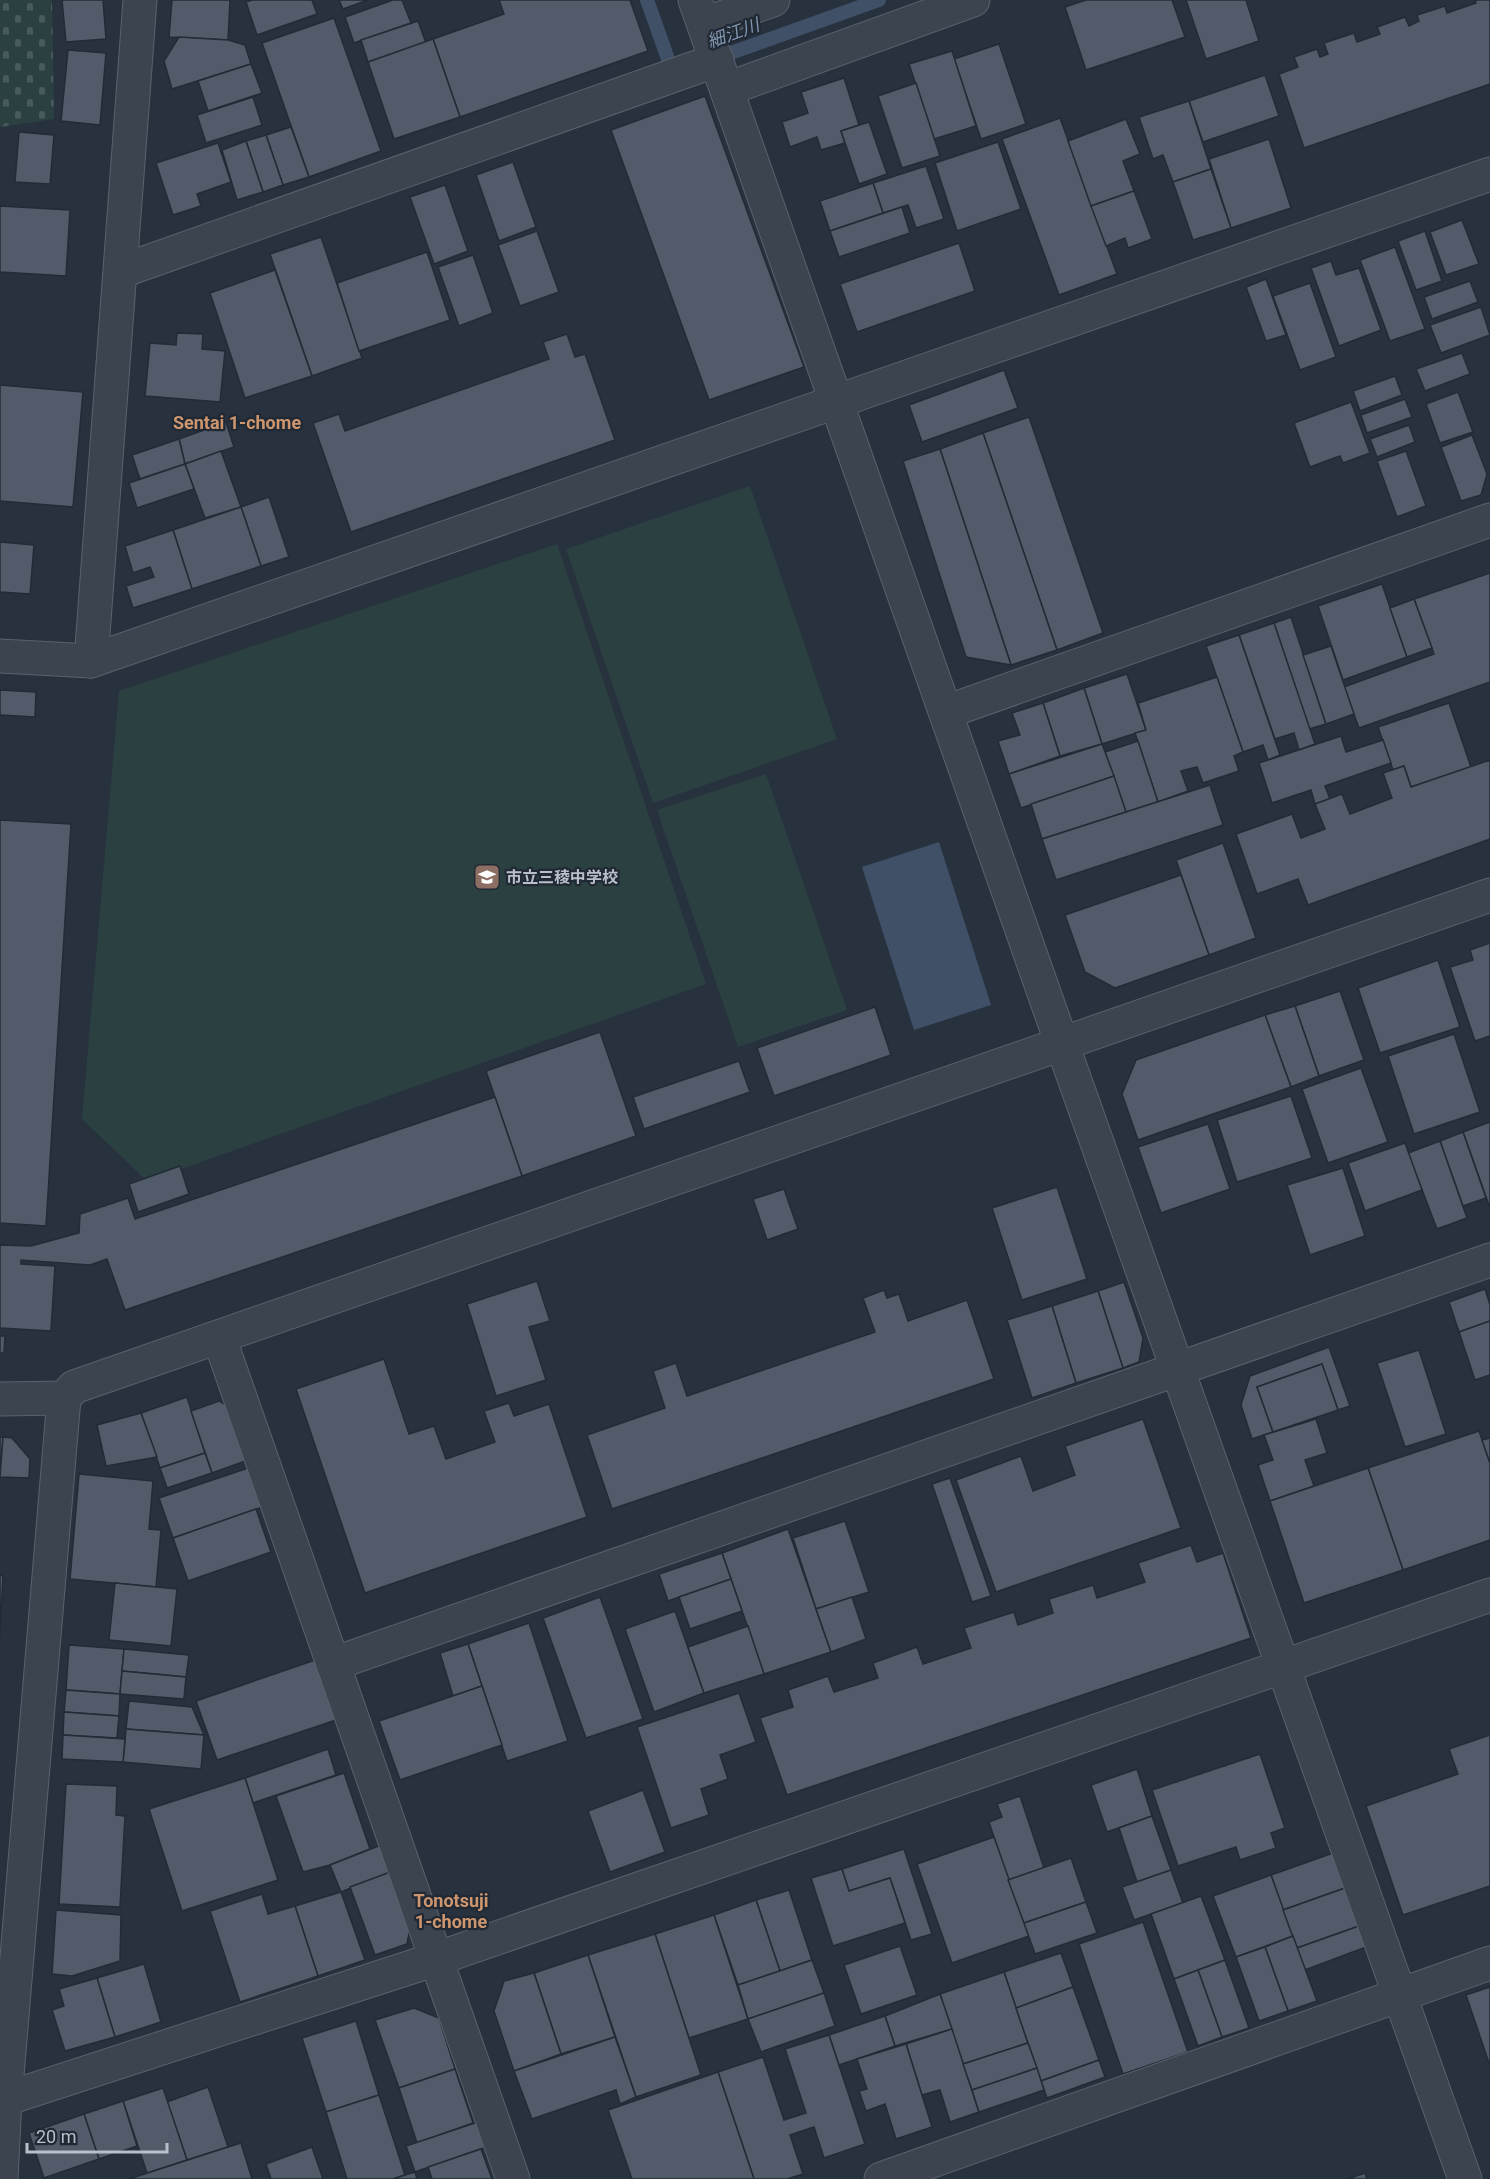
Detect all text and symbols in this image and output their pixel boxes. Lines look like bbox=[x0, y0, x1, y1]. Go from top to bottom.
water label: 細江川 bbox=[704, 13, 764, 52]
district label: Sentai 1-chome bbox=[173, 412, 301, 433]
school or university icon: 市立三稜中学校 bbox=[472, 862, 502, 892]
place label: 市立三稜中学校 bbox=[506, 868, 618, 887]
district label: Tonotsuji 1-chome bbox=[414, 1890, 488, 1932]
scale bar bbox=[27, 2116, 166, 2154]
text: 20 m bbox=[36, 2126, 76, 2147]

